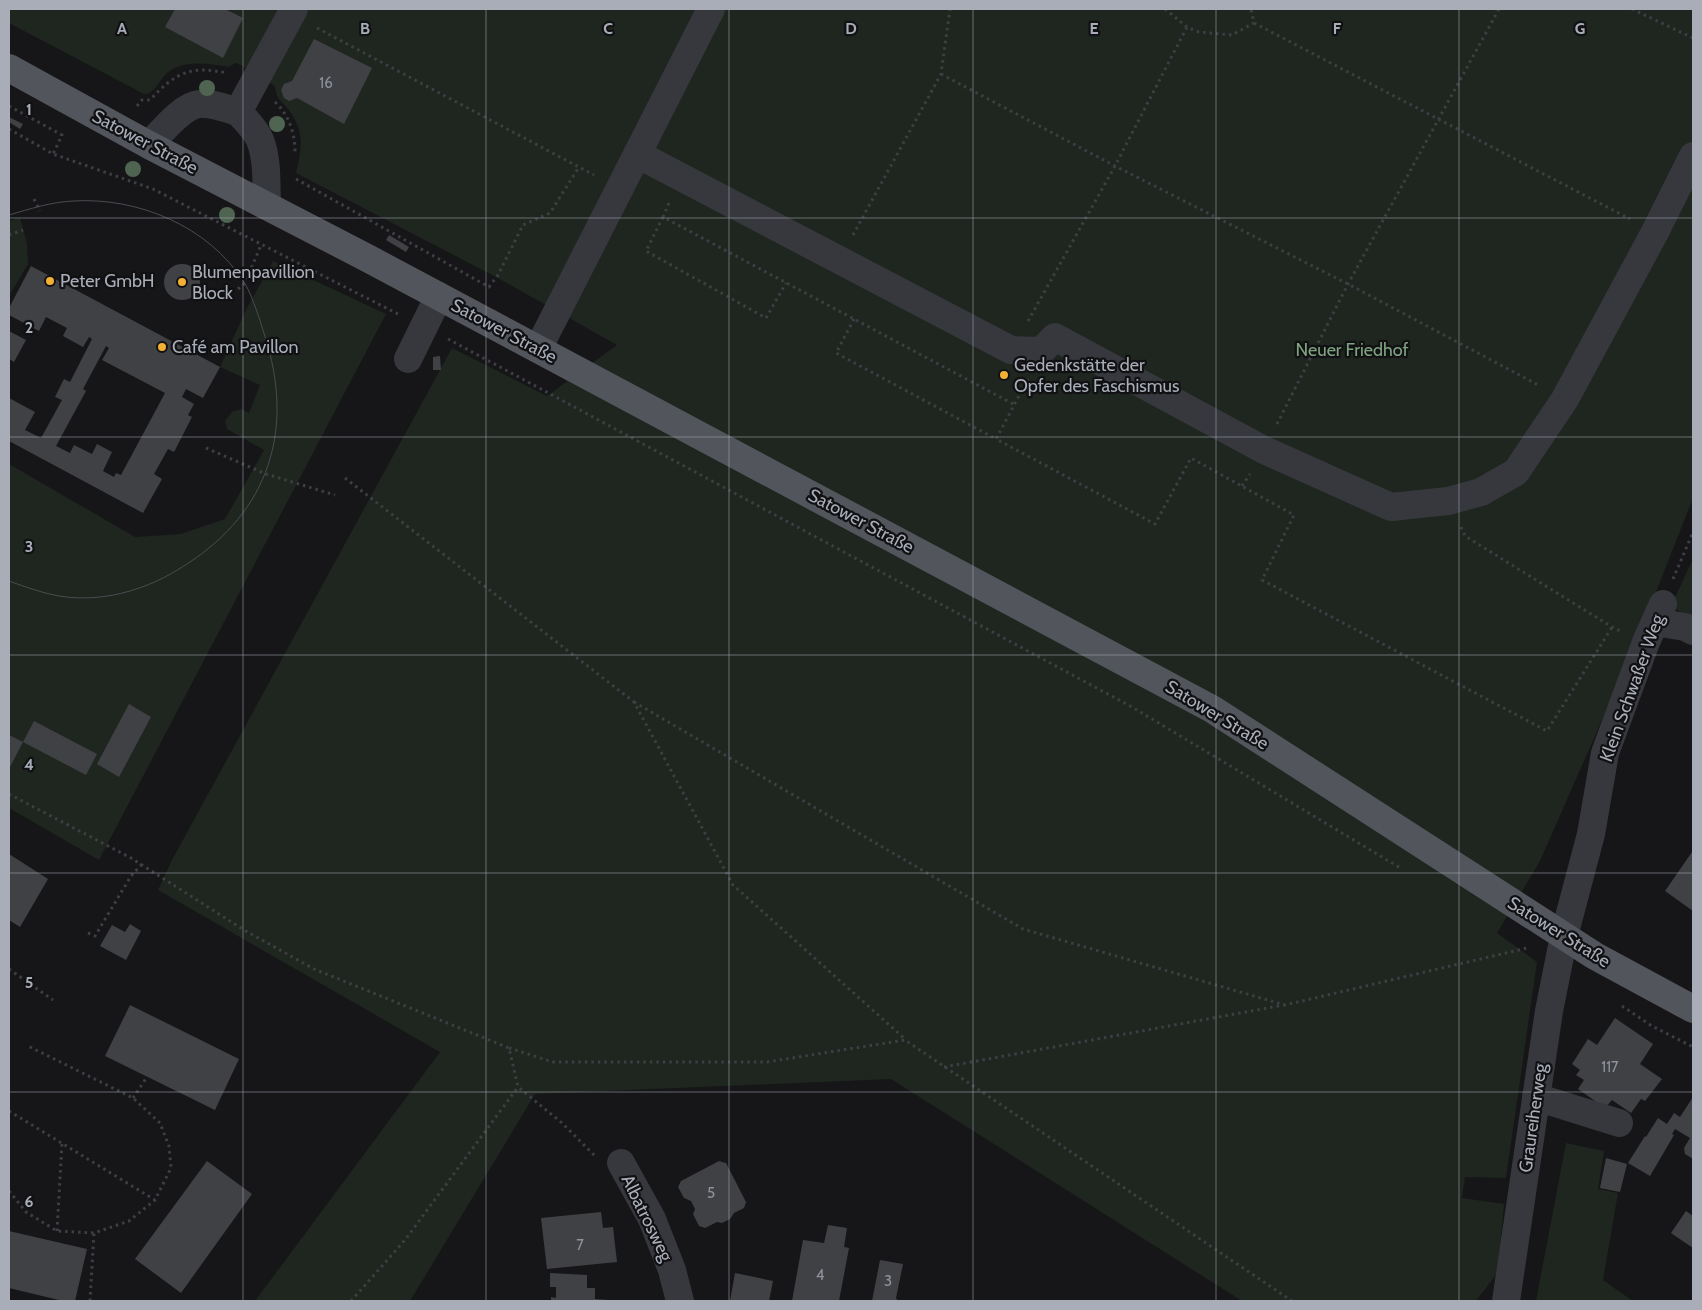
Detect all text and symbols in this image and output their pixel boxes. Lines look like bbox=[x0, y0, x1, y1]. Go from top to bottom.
text: A bbox=[117, 19, 127, 38]
text: B bbox=[360, 19, 370, 38]
text: C bbox=[603, 19, 613, 38]
text: D bbox=[845, 19, 857, 38]
text: E bbox=[1089, 19, 1099, 38]
text: F bbox=[1333, 19, 1342, 38]
text: G bbox=[1575, 19, 1585, 38]
house number: 16 bbox=[319, 74, 333, 92]
text: 1 bbox=[26, 100, 32, 119]
street label: Satower Straße bbox=[88, 105, 202, 179]
place label: Blumenpavillion Block bbox=[192, 261, 315, 304]
place label: Peter GmbH bbox=[60, 270, 154, 292]
marker: Peter GmbH bbox=[44, 275, 56, 287]
marker: Blumenpavillion Block bbox=[176, 276, 188, 288]
street label: Satower Straße bbox=[447, 294, 561, 368]
text: 2 bbox=[25, 318, 33, 337]
place label: Café am Pavillon bbox=[172, 336, 299, 358]
park label: Neuer Friedhof bbox=[1296, 339, 1408, 361]
marker: Café am Pavillon bbox=[156, 341, 168, 353]
place label: Gedenkstätte der Opfer des Faschismus bbox=[1014, 354, 1179, 397]
marker: Gedenkstätte der Opfer des Faschismus bbox=[998, 369, 1010, 381]
street label: Satower Straße bbox=[804, 484, 918, 558]
text: 3 bbox=[25, 537, 33, 556]
street label: Klein Schwaßer Weg bbox=[1595, 610, 1669, 765]
street label: Satower Straße bbox=[1161, 676, 1273, 754]
text: 4 bbox=[24, 755, 34, 774]
street label: Satower Straße bbox=[1504, 892, 1614, 972]
text: 5 bbox=[25, 973, 33, 992]
house number: 117 bbox=[1601, 1058, 1619, 1076]
street label: Graureiherweg bbox=[1514, 1061, 1552, 1174]
street label: Albatrosweg bbox=[617, 1171, 678, 1266]
house number: 5 bbox=[707, 1184, 715, 1202]
text: 6 bbox=[25, 1192, 34, 1211]
house number: 7 bbox=[576, 1236, 584, 1254]
house number: 4 bbox=[816, 1266, 825, 1284]
house number: 3 bbox=[884, 1272, 892, 1290]

